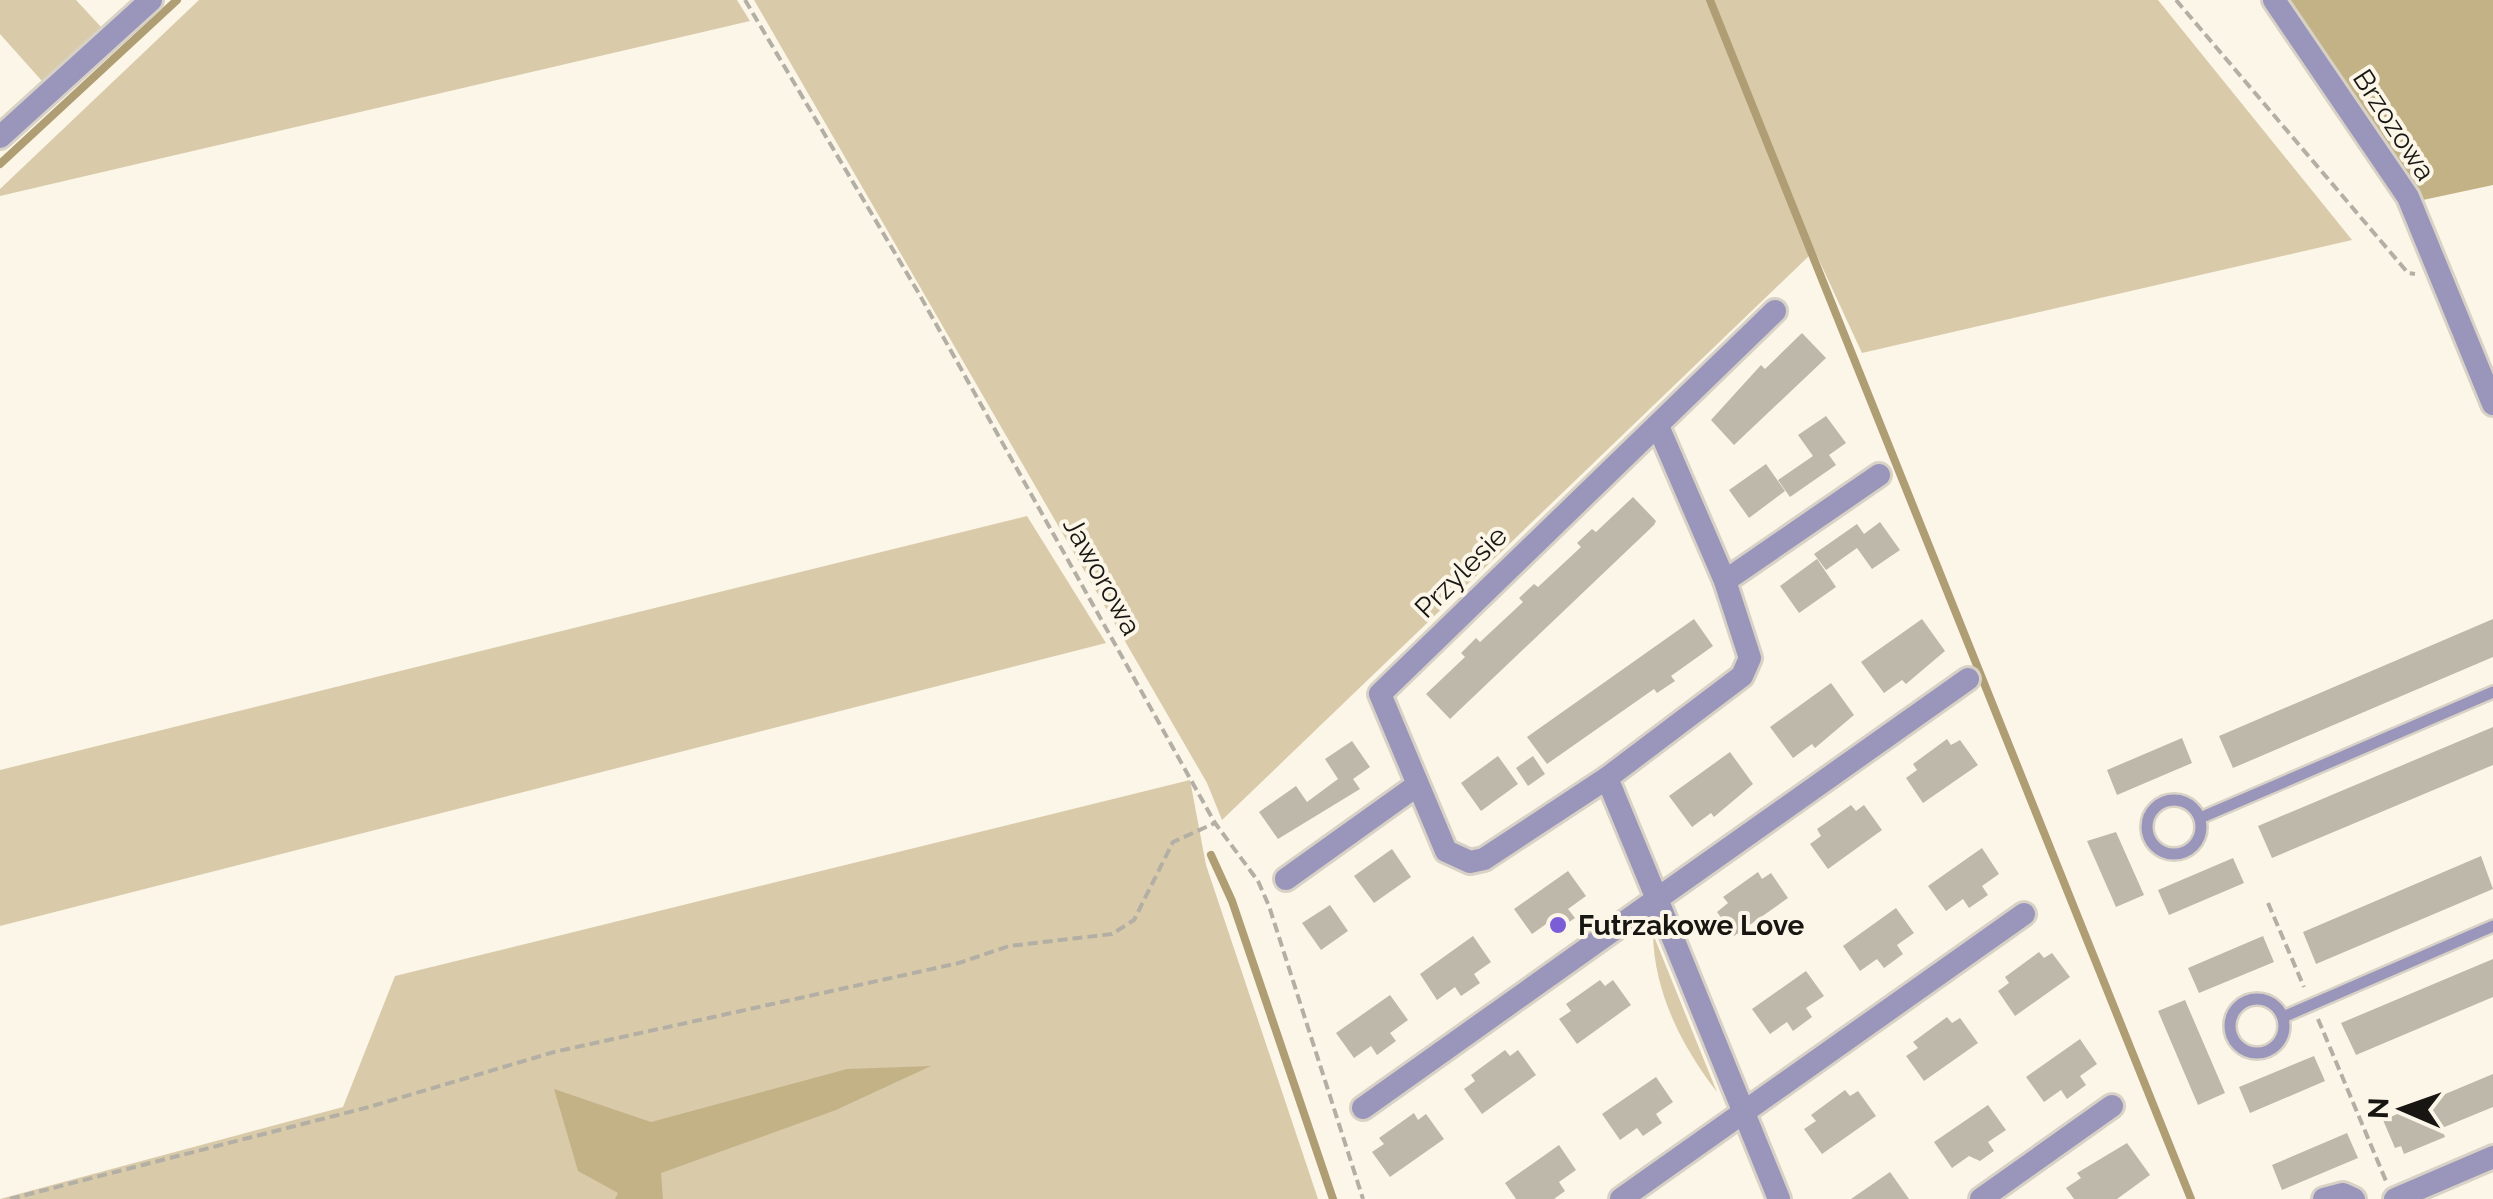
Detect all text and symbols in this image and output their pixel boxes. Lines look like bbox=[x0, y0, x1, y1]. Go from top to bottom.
street label: Brzozowa bbox=[2346, 63, 2442, 187]
street label: Jaworowa bbox=[1056, 511, 1148, 641]
street label: Przylesie bbox=[1408, 519, 1514, 625]
place label: Futrzakowe Love bbox=[1578, 909, 1805, 942]
marker: Futrzakowe Love bbox=[1547, 914, 1569, 936]
north arrow bbox=[2353, 1059, 2453, 1159]
text: N bbox=[2362, 1097, 2395, 1119]

